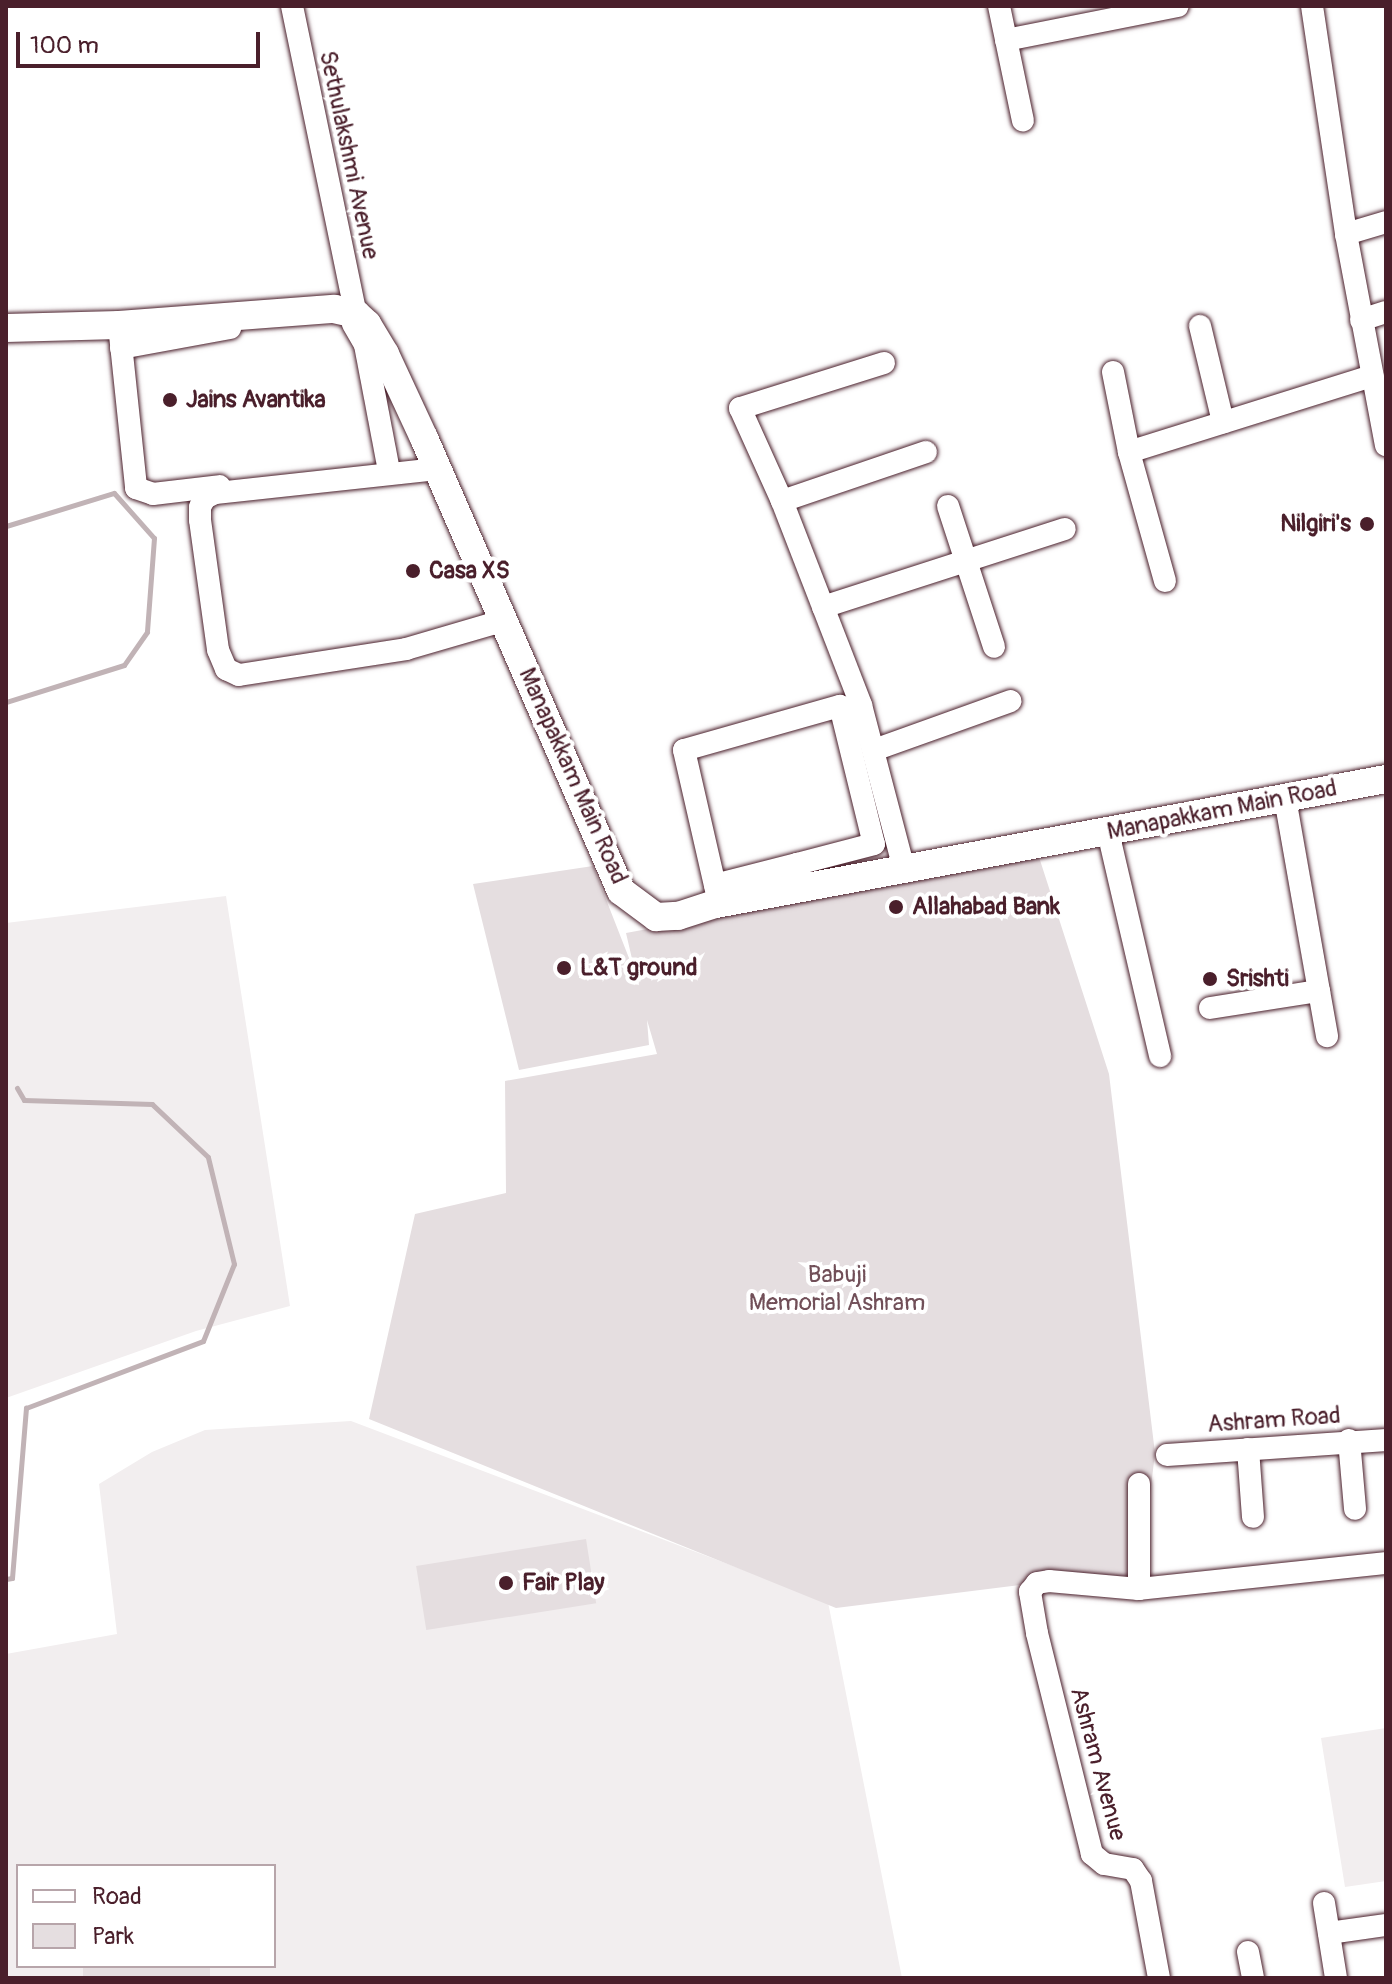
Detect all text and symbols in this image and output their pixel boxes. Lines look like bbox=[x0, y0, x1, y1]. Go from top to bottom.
scale bar bbox=[20, 16, 264, 66]
text: 100 m bbox=[30, 31, 99, 60]
street label: Sethulakshmi Avenue bbox=[313, 48, 385, 262]
place label: Jains Avantika bbox=[186, 386, 326, 414]
marker: Jains Avantika bbox=[161, 391, 179, 409]
place label: Nilgiri's bbox=[1280, 510, 1351, 538]
marker: Nilgiri's bbox=[1358, 515, 1376, 533]
place label: Casa XS bbox=[429, 557, 510, 585]
marker: Casa XS bbox=[404, 562, 422, 580]
street label: Manapakkam Main Road bbox=[512, 663, 634, 889]
street label: Manapakkam Main Road bbox=[1105, 774, 1339, 846]
place label: Allahabad Bank bbox=[912, 893, 1060, 921]
marker: Allahabad Bank bbox=[887, 898, 905, 916]
place label: L&T ground bbox=[580, 954, 698, 982]
marker: L&T ground bbox=[555, 959, 573, 977]
place label: Srishti bbox=[1226, 965, 1289, 993]
marker: Srishti bbox=[1201, 970, 1219, 988]
park label: Babuji Memorial Ashram bbox=[749, 1261, 925, 1317]
street label: Ashram Road bbox=[1206, 1401, 1342, 1439]
place label: Fair Play bbox=[522, 1569, 605, 1597]
marker: Fair Play bbox=[497, 1574, 515, 1592]
street label: Ashram Avenue bbox=[1064, 1684, 1132, 1844]
legend bbox=[16, 1864, 276, 1968]
text: Road bbox=[92, 1882, 142, 1911]
text: Park bbox=[92, 1922, 134, 1951]

